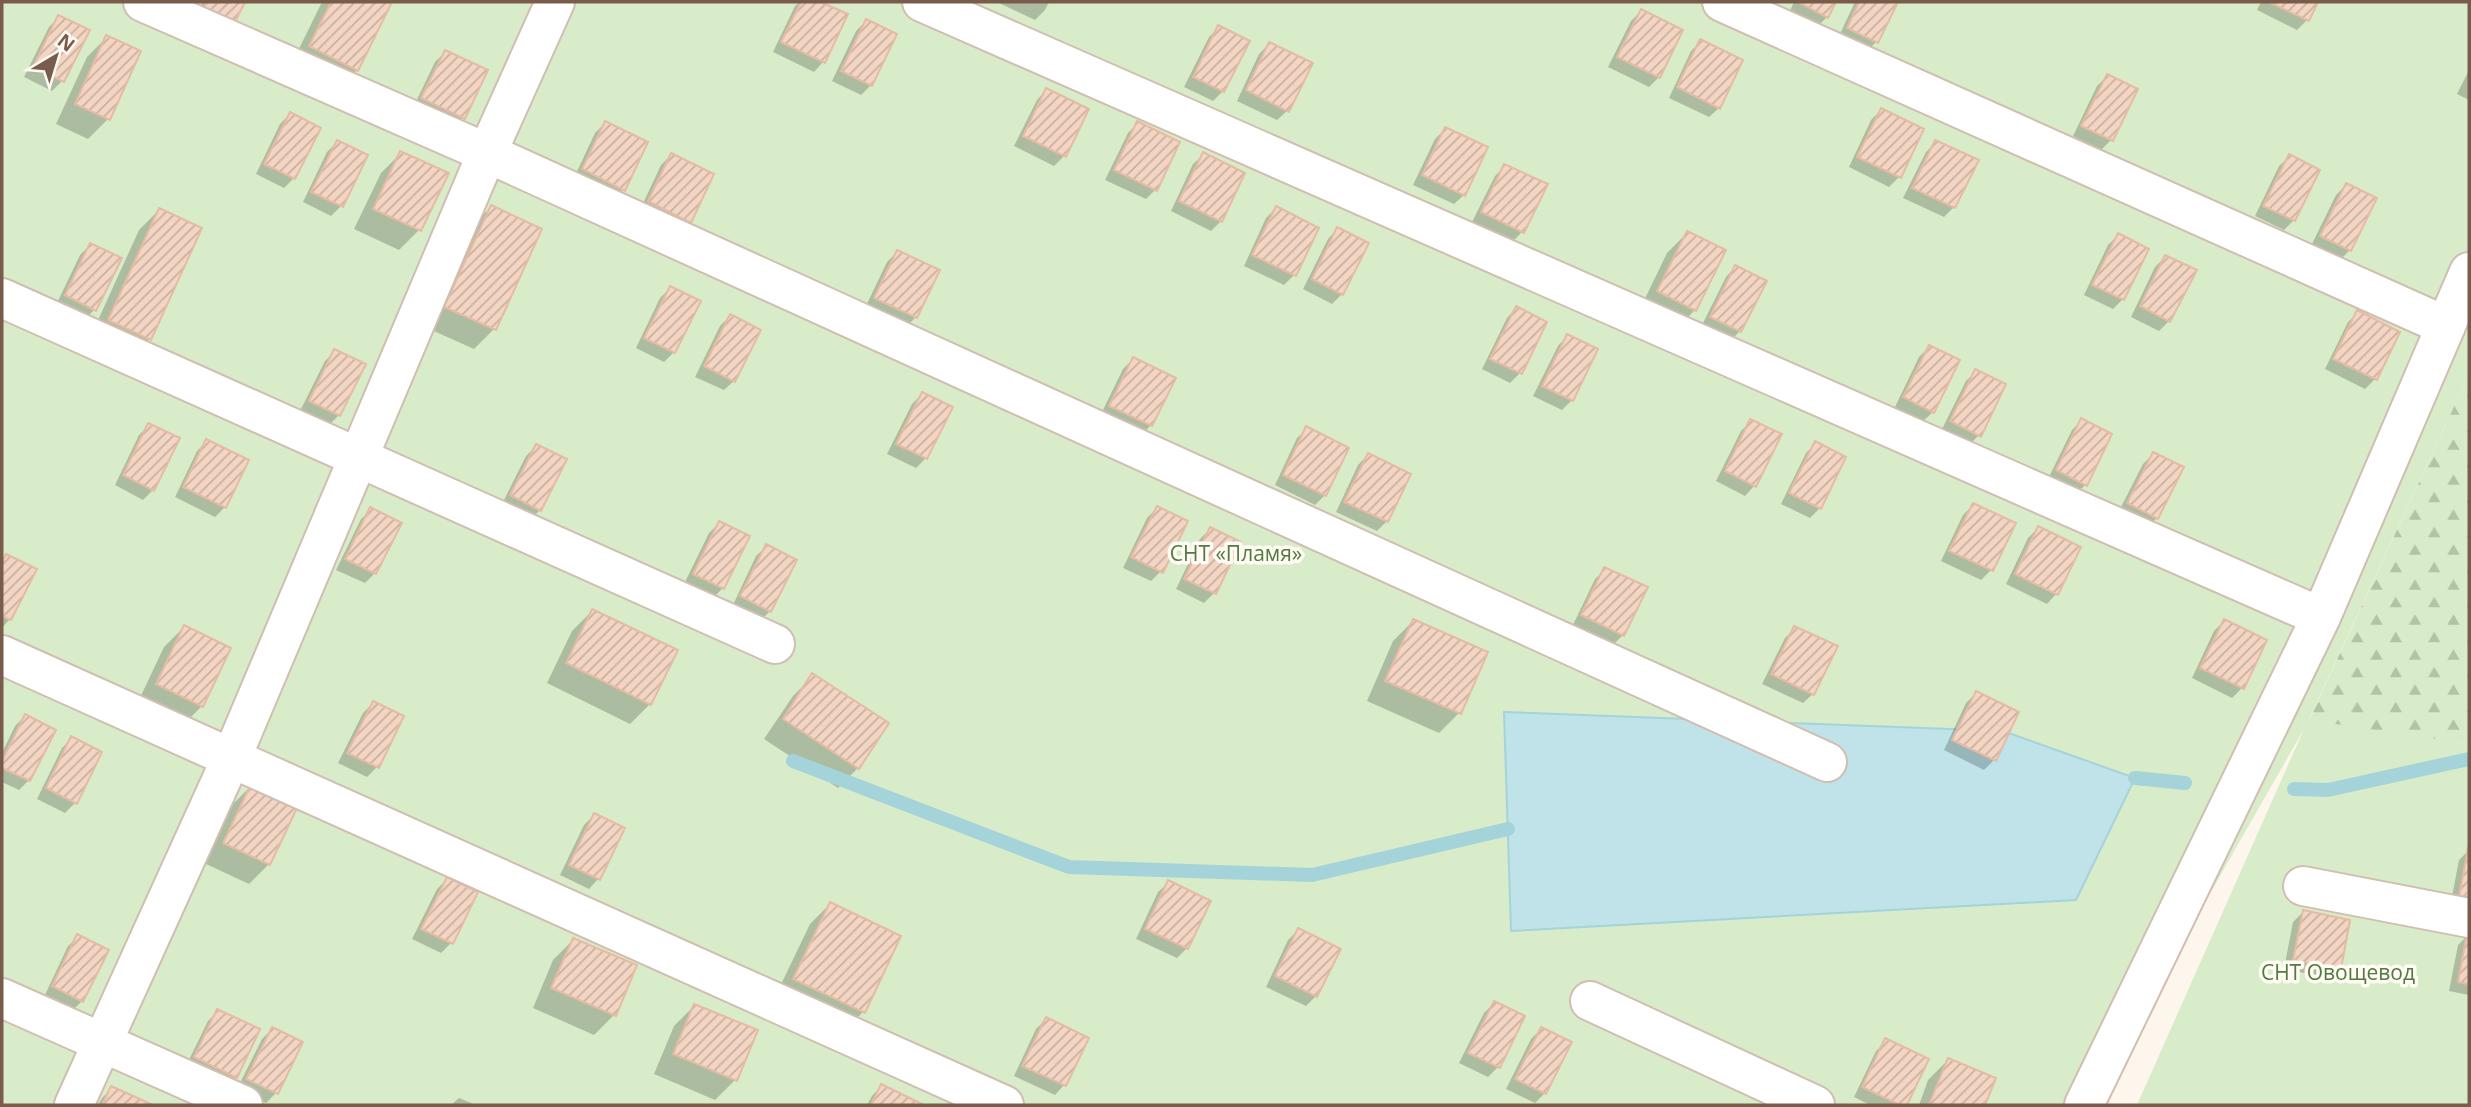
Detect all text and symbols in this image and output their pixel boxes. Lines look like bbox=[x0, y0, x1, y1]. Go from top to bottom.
north arrow bbox=[21, 21, 91, 91]
text: N bbox=[52, 28, 81, 58]
park label: СНТ «Пламя» bbox=[1170, 539, 1302, 567]
park label: СНТ Овощевод bbox=[2261, 958, 2415, 986]

